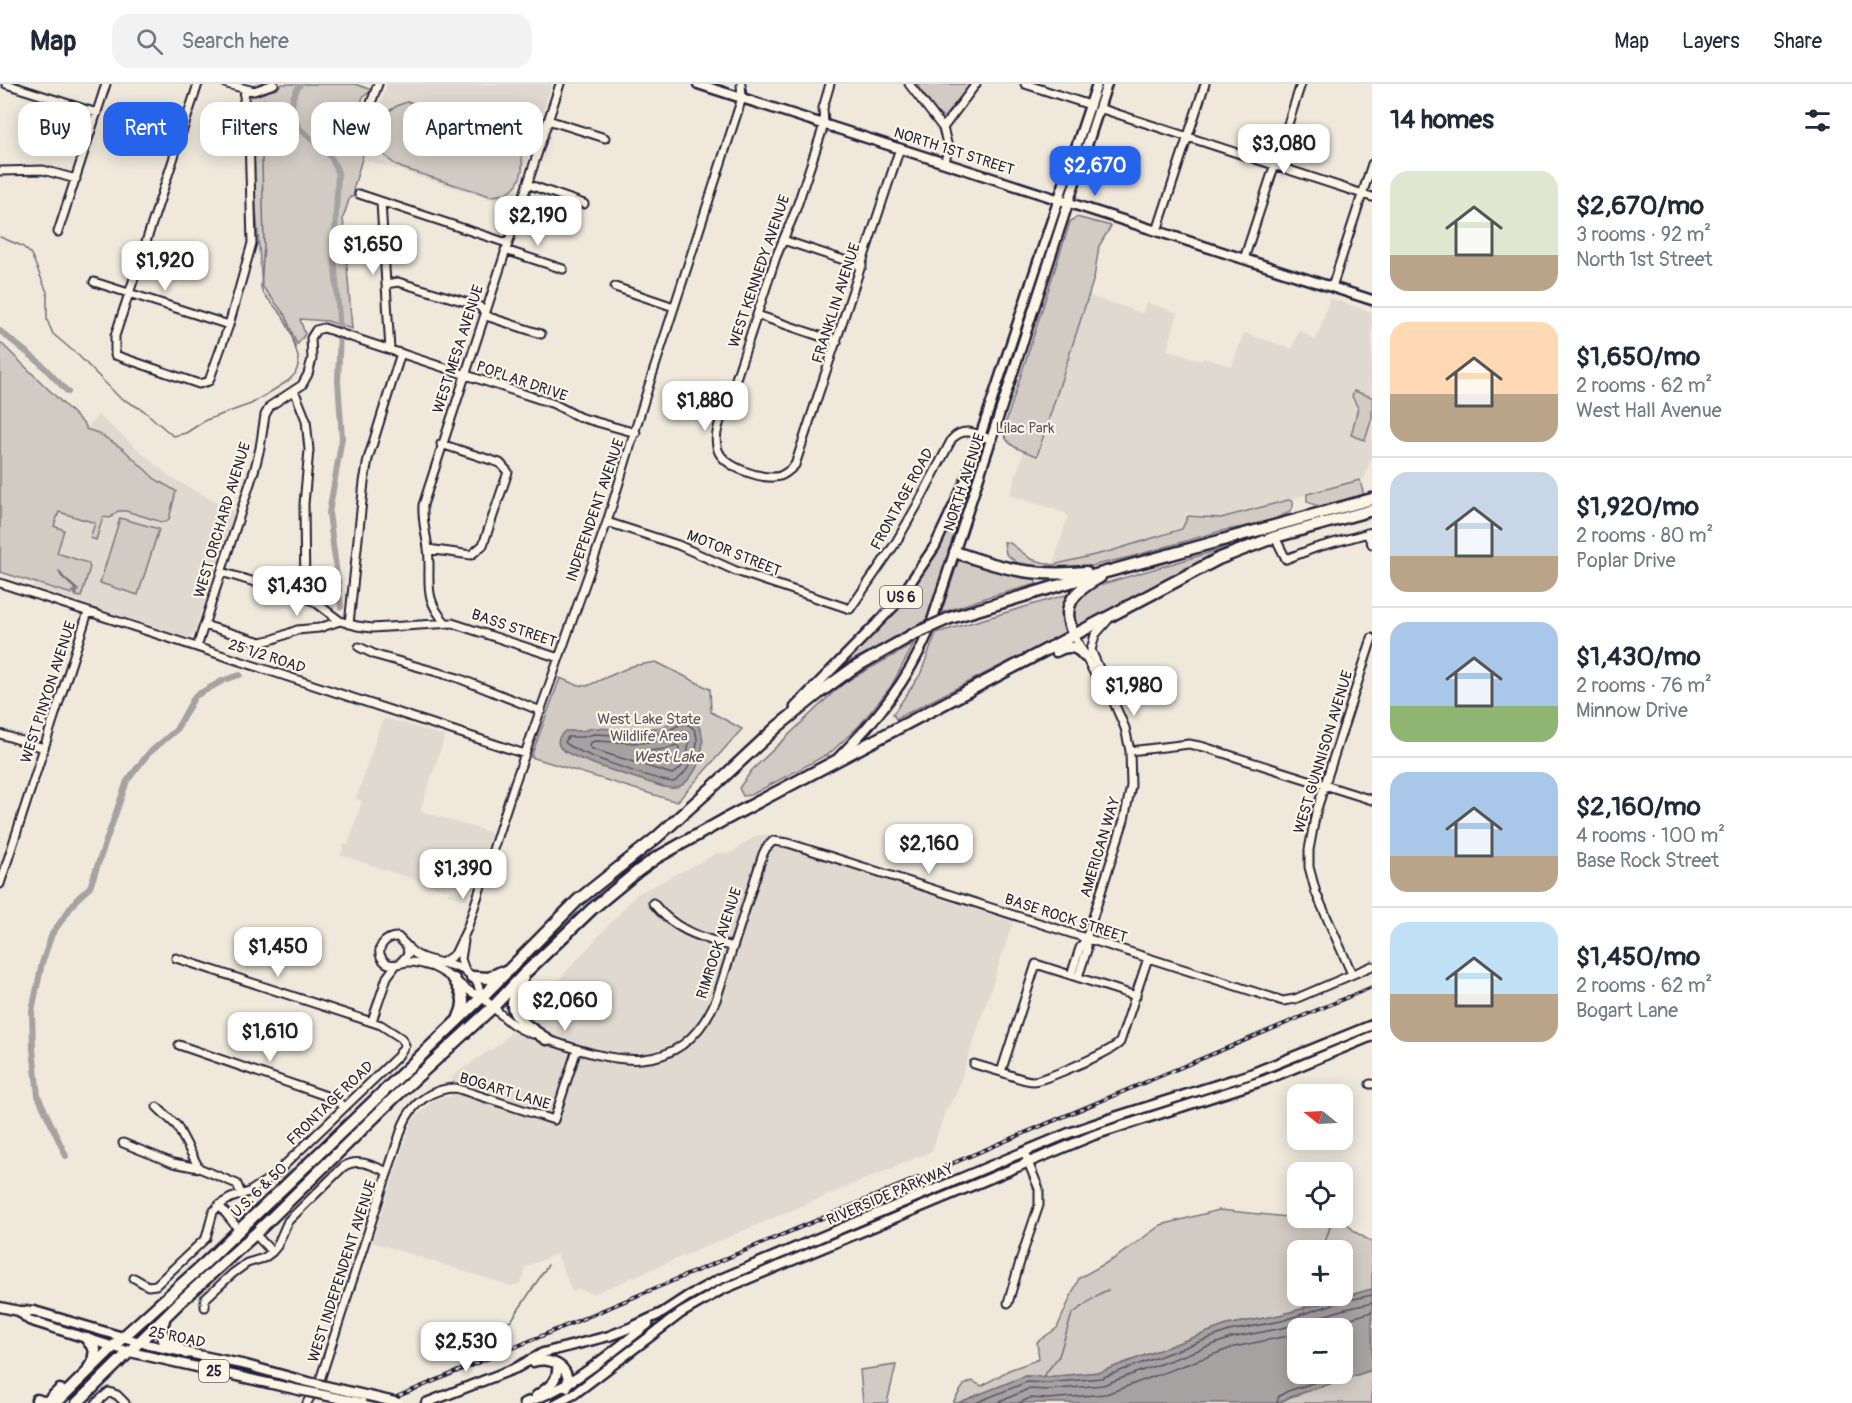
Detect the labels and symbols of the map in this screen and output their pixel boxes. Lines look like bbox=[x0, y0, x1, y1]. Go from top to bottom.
street label: NORTH 1ST STREET bbox=[891, 123, 1016, 180]
pin: $3,080 bbox=[1235, 124, 1333, 175]
pin: $2,670 bbox=[1046, 146, 1144, 197]
street label: WEST KENNEDY AVENUE bbox=[724, 192, 795, 350]
pin: $2,190 bbox=[489, 196, 587, 247]
pin: $1,650 bbox=[324, 225, 422, 276]
street label: FRANKLIN AVENUE bbox=[808, 240, 865, 366]
pin: $1,920 bbox=[116, 241, 214, 292]
street label: WEST MESA AVENUE bbox=[429, 282, 488, 416]
street label: POPLAR DRIVE bbox=[474, 357, 570, 406]
pin: $1,880 bbox=[656, 381, 754, 432]
park label: Lilac Park bbox=[996, 419, 1055, 438]
street label: NORTH AVENUE bbox=[940, 430, 989, 534]
street label: INDEPENDENT AVENUE bbox=[562, 436, 629, 584]
street label: WEST ORCHARD AVENUE bbox=[190, 440, 255, 600]
street label: FRONTAGE ROAD bbox=[867, 445, 938, 553]
street label: MOTOR STREET bbox=[684, 526, 784, 581]
pin: $1,430 bbox=[248, 566, 346, 617]
road number: US 6 bbox=[880, 586, 922, 608]
street label: BASS STREET bbox=[469, 605, 559, 652]
street label: WEST PINYON AVENUE bbox=[17, 619, 80, 765]
street label: 25 1/2 ROAD bbox=[226, 635, 308, 678]
pin: $1,980 bbox=[1085, 666, 1183, 717]
street label: WEST GUNNISON AVENUE bbox=[1290, 668, 1357, 836]
park label: West Lake State Wildlife Area bbox=[597, 710, 701, 746]
water label: West Lake bbox=[633, 747, 705, 767]
street label: AMERICAN WAY bbox=[1076, 794, 1125, 900]
pin: $2,160 bbox=[880, 824, 978, 875]
pin: $1,390 bbox=[414, 849, 512, 900]
street label: RIMROCK AVENUE bbox=[692, 885, 747, 1001]
street label: BASE ROCK STREET bbox=[1002, 890, 1129, 947]
pin: $1,450 bbox=[229, 927, 327, 978]
pin: $2,060 bbox=[516, 981, 614, 1032]
pin: $1,610 bbox=[221, 1012, 319, 1063]
street label: FRONTAGE ROAD bbox=[283, 1057, 378, 1150]
street label: BOGART LANE bbox=[457, 1069, 553, 1114]
north arrow bbox=[1287, 1084, 1353, 1150]
street label: U.S. 6 & 50 bbox=[227, 1159, 291, 1222]
street label: RIVERSIDE PARKWAY bbox=[824, 1159, 957, 1230]
street label: WEST INDEPENDENT AVENUE bbox=[304, 1177, 381, 1365]
street label: 25 ROAD bbox=[147, 1322, 207, 1353]
pin: $2,530 bbox=[417, 1322, 515, 1373]
road number: 25 bbox=[199, 1360, 229, 1382]

